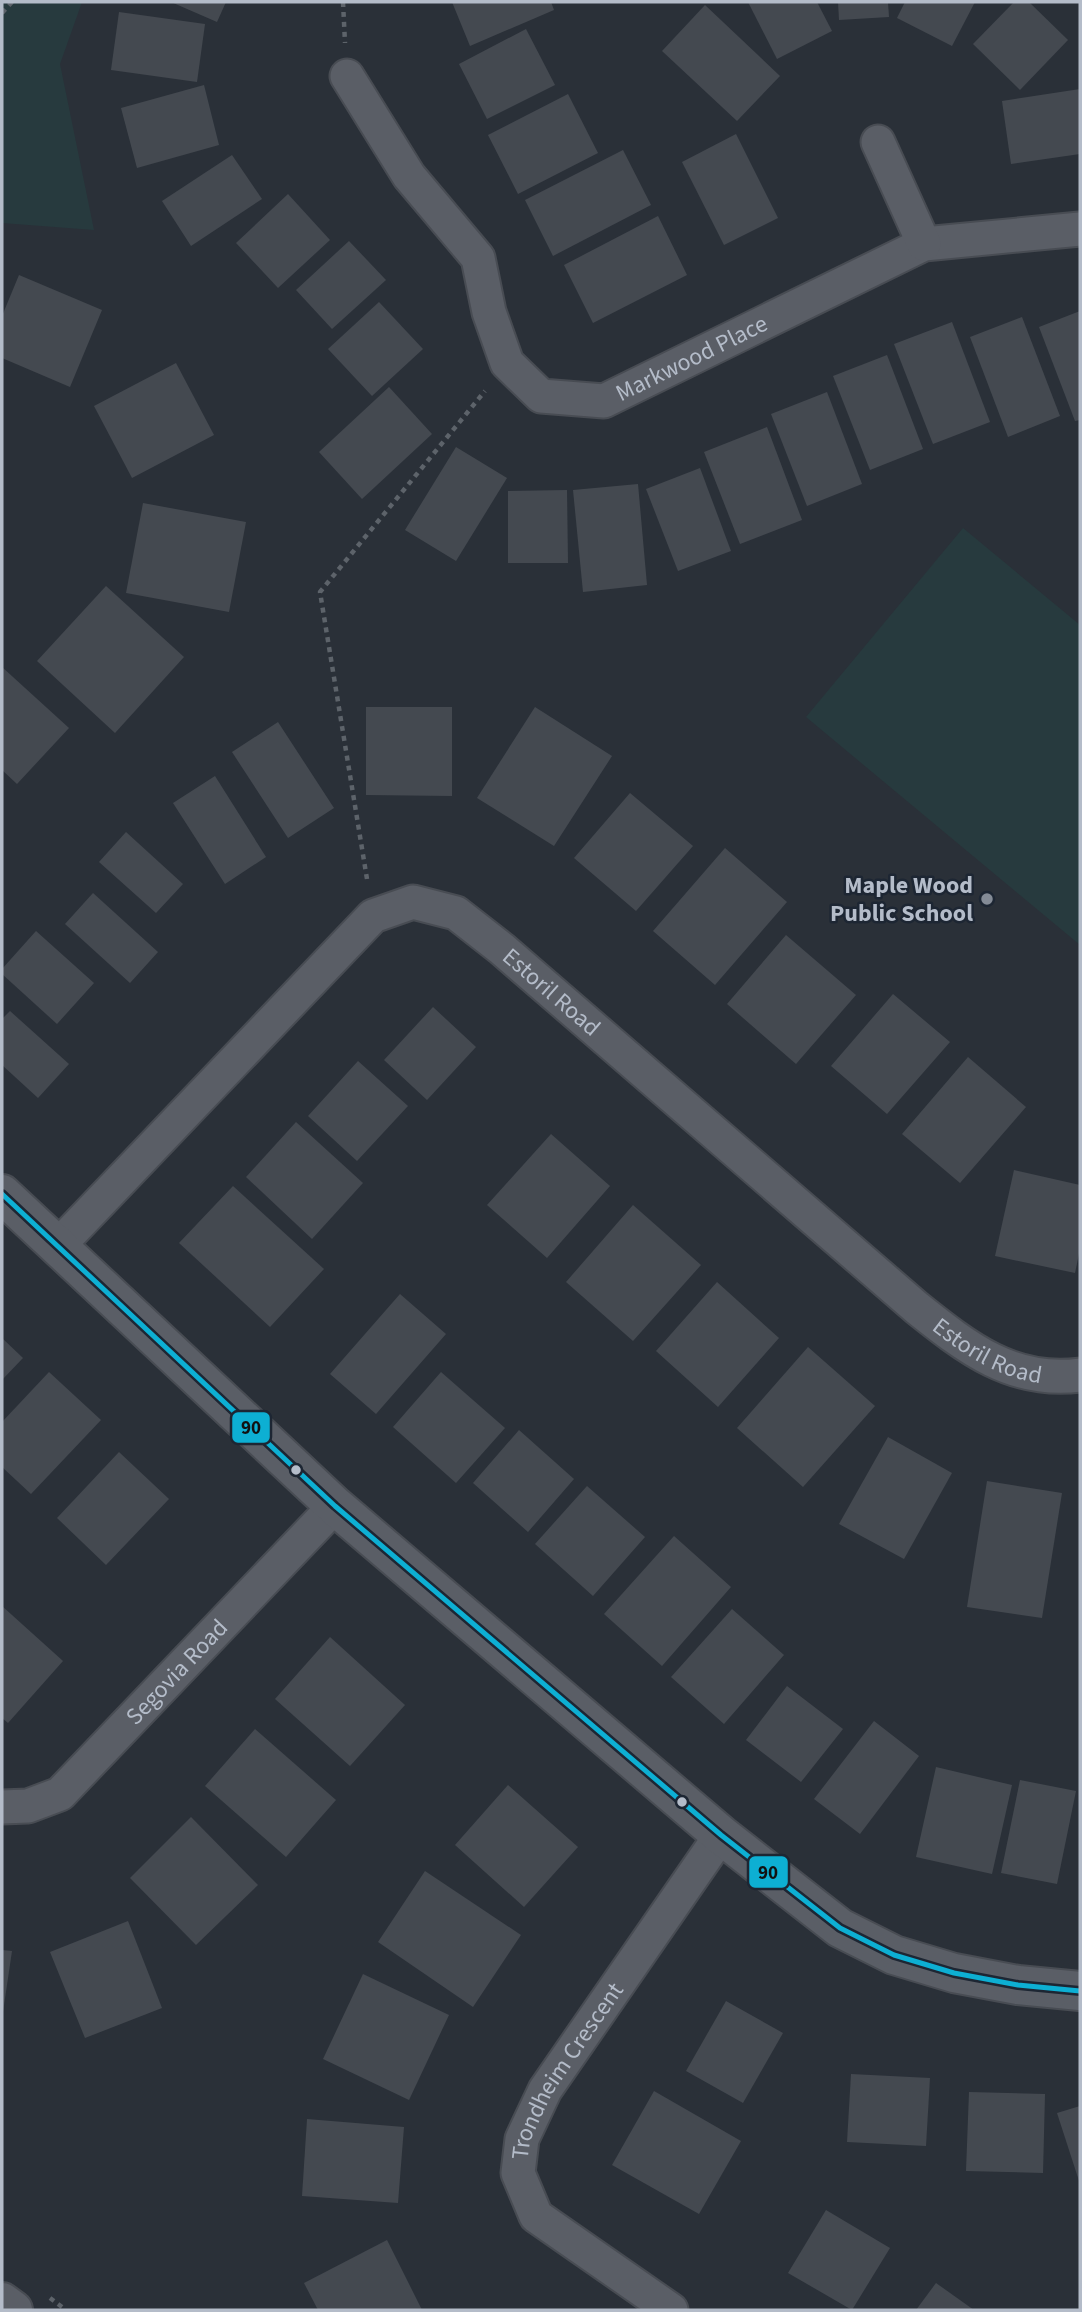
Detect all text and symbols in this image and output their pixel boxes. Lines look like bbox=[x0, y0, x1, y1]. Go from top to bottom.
street label: Markwood Place bbox=[610, 306, 773, 410]
place label: Maple Wood Public School bbox=[830, 868, 973, 931]
marker: Maple Wood Public School bbox=[979, 891, 995, 907]
street label: Estoril Road bbox=[495, 940, 608, 1044]
street label: Estoril Road bbox=[925, 1309, 1045, 1393]
line badge: 90 bbox=[231, 1411, 271, 1444]
text: 90 bbox=[241, 1415, 261, 1442]
unlabelled marker bbox=[289, 1463, 303, 1477]
street label: Segovia Road bbox=[117, 1611, 236, 1733]
unlabelled marker bbox=[675, 1795, 689, 1809]
line badge: 90 bbox=[748, 1855, 789, 1889]
text: 90 bbox=[758, 1860, 778, 1887]
street label: Trondheim Crescent bbox=[502, 1975, 632, 2161]

